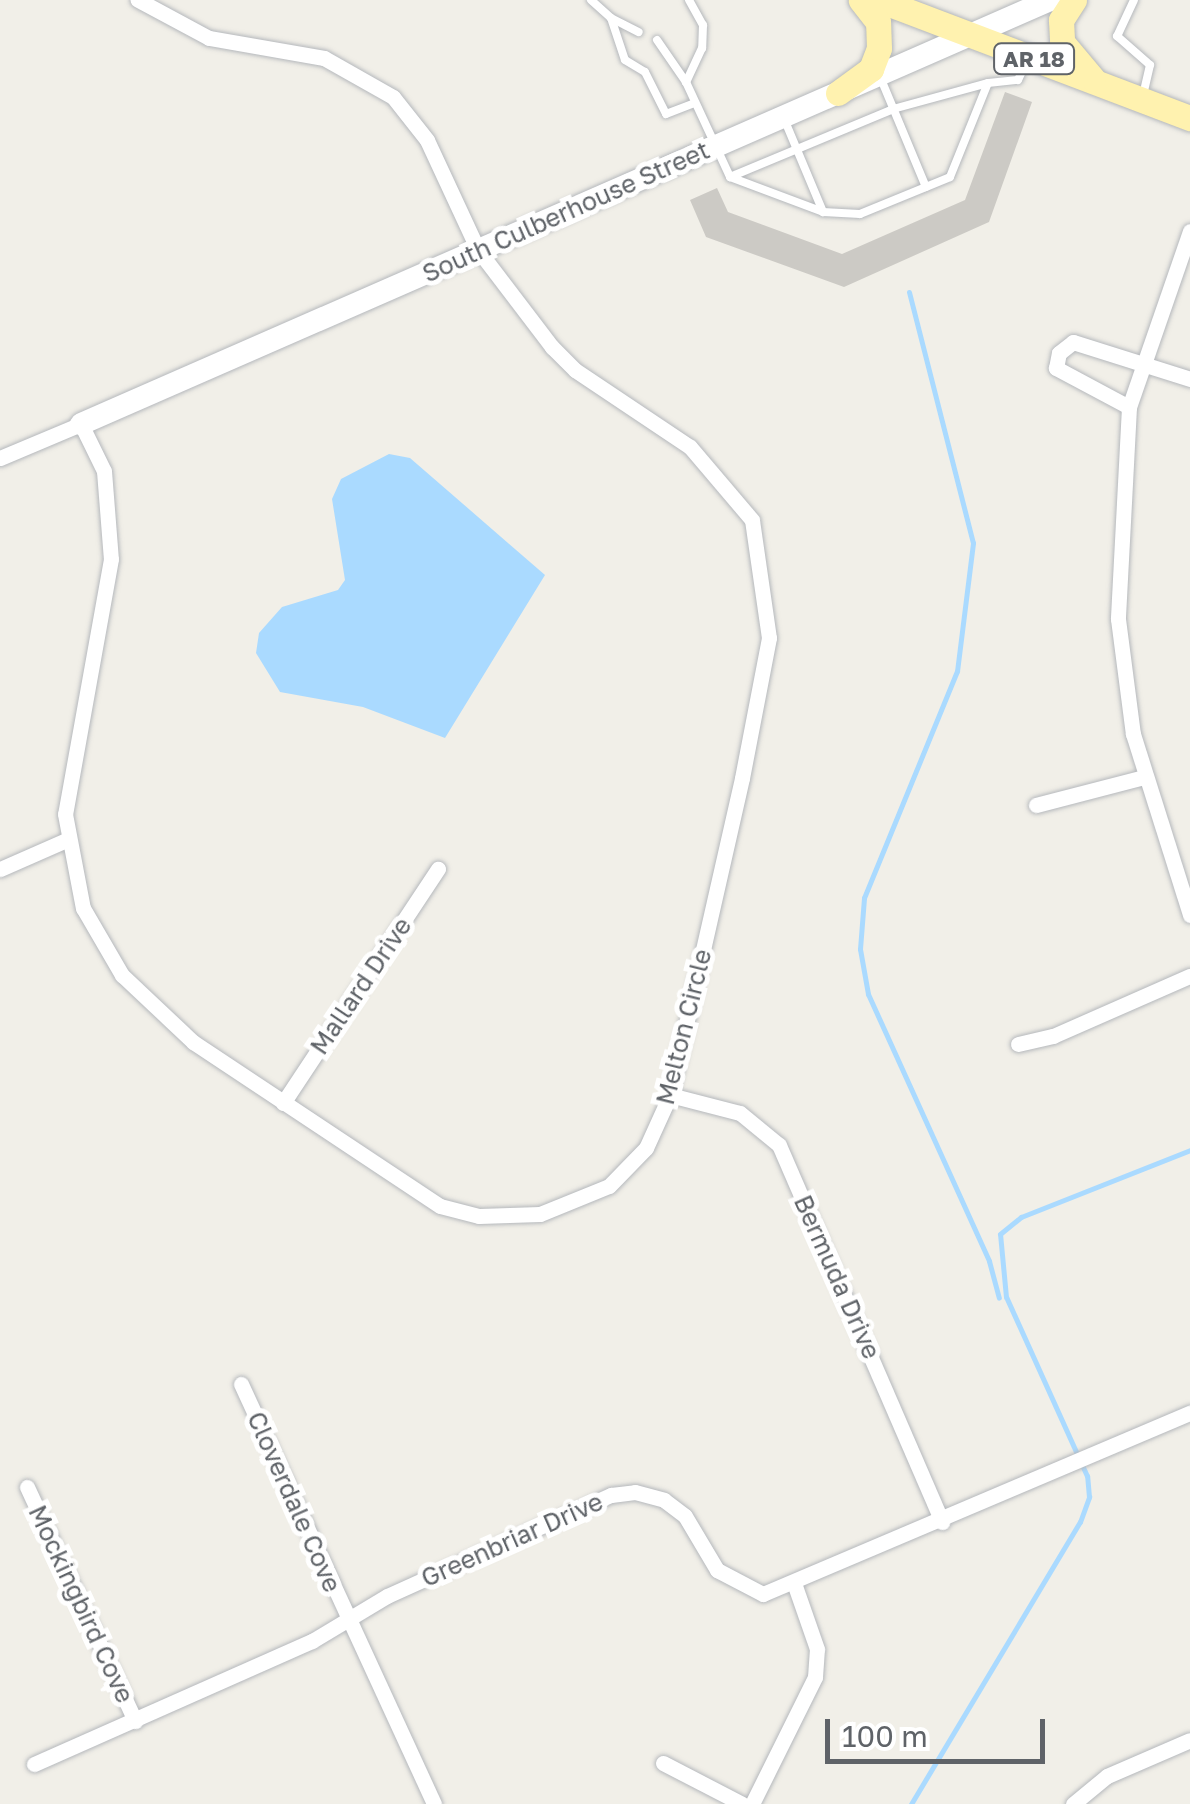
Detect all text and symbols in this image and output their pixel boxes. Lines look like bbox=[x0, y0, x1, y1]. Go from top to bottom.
road number: AR 18 bbox=[992, 42, 1076, 76]
street label: South Culberhouse Street bbox=[418, 135, 714, 289]
street label: Mallard Drive bbox=[304, 912, 418, 1060]
street label: Melton Circle bbox=[650, 946, 718, 1108]
street label: Bermuda Drive bbox=[788, 1191, 886, 1363]
street label: Cloverdale Cove bbox=[241, 1407, 347, 1597]
street label: Greenbriar Drive bbox=[417, 1487, 607, 1593]
street label: Mockingbird Cove bbox=[22, 1501, 140, 1707]
scale bar bbox=[830, 1699, 1050, 1761]
text: 100 m bbox=[842, 1718, 928, 1754]

